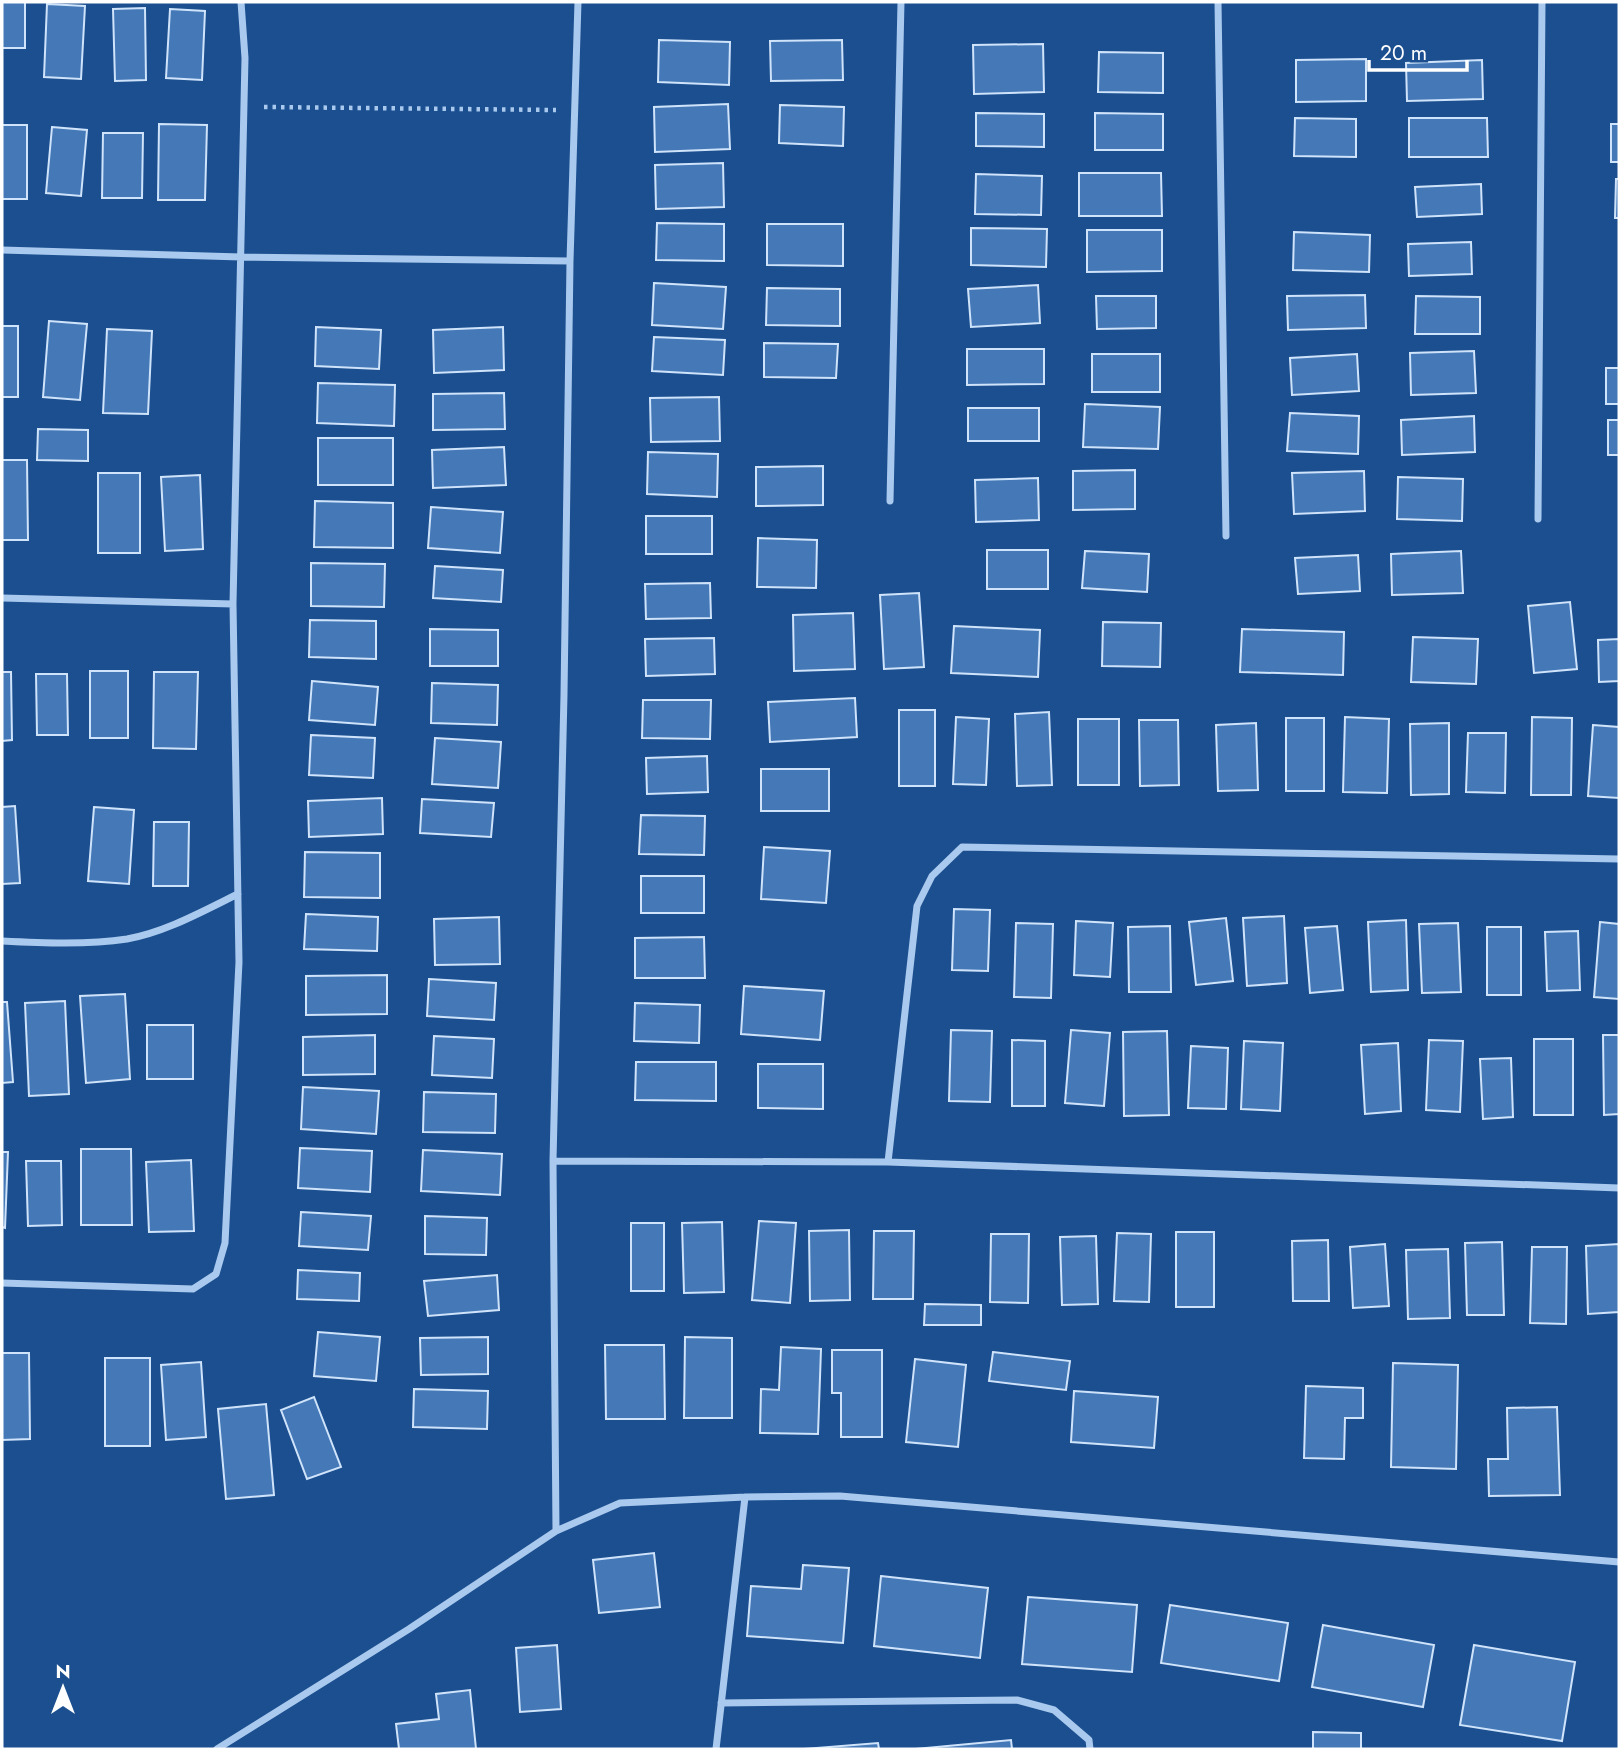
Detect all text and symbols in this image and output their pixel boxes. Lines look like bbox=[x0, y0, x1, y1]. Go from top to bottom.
scale bar bbox=[1369, 28, 1467, 72]
text: 20 m bbox=[1380, 38, 1427, 68]
north arrow bbox=[28, 1653, 98, 1723]
text: N bbox=[55, 1658, 71, 1685]

